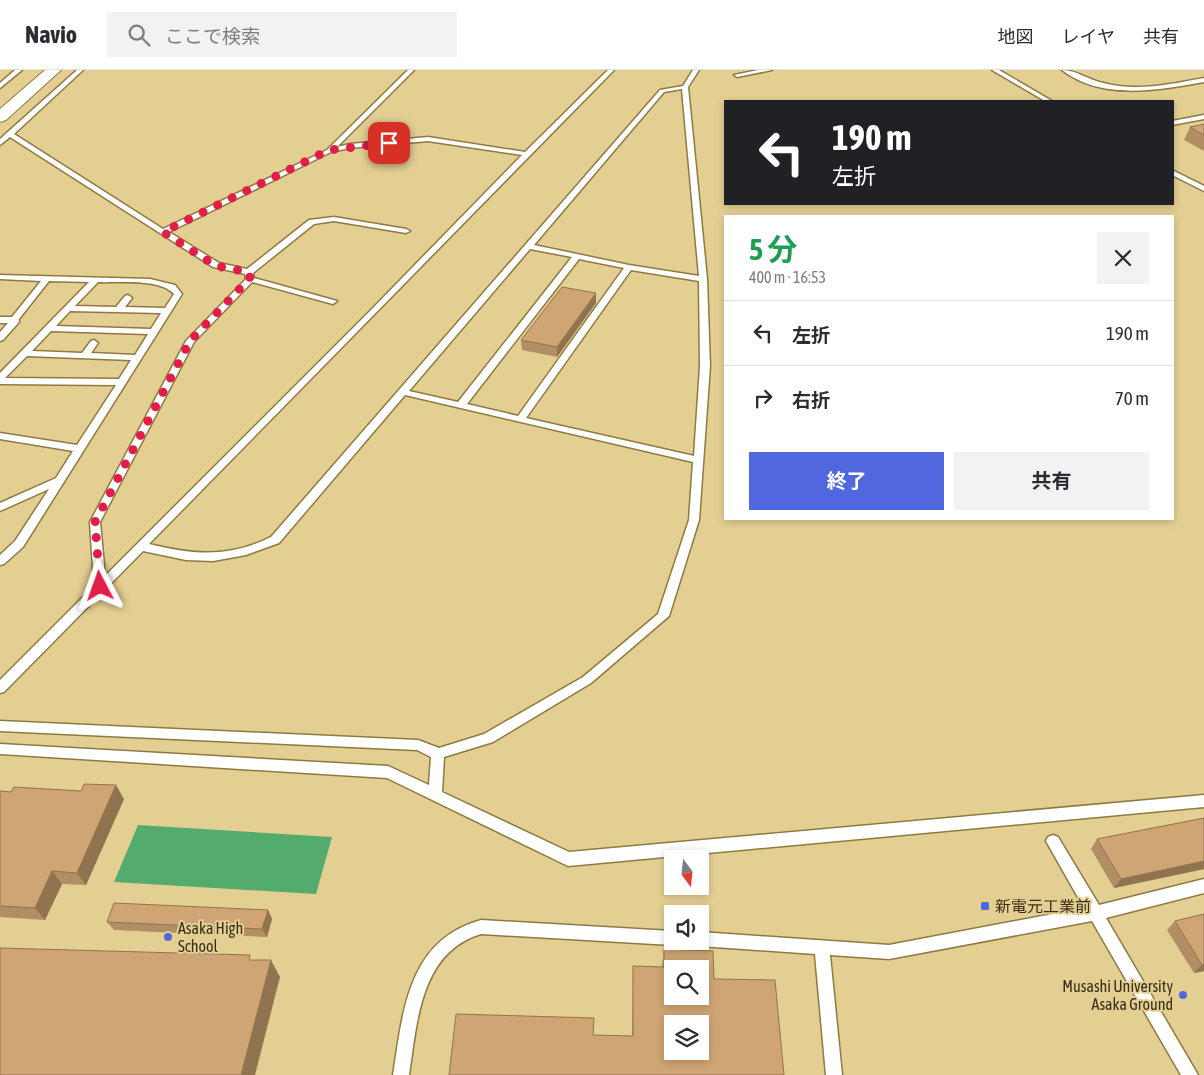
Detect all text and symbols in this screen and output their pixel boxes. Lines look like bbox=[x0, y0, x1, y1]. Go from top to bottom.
search box bbox=[107, 12, 457, 57]
text: Navio bbox=[25, 21, 77, 48]
icon: search bbox=[125, 21, 153, 49]
text: ここで検索 bbox=[165, 25, 260, 47]
text: 地図 bbox=[998, 26, 1034, 47]
text: レイヤ bbox=[1062, 26, 1115, 47]
text: 共有 bbox=[1143, 26, 1179, 47]
text: 190 m bbox=[832, 117, 911, 157]
icon: left bbox=[749, 120, 814, 185]
pin bbox=[368, 122, 410, 164]
icon: arrive bbox=[375, 129, 403, 157]
text: 左折 bbox=[832, 163, 876, 189]
text: 5 分 bbox=[749, 232, 797, 266]
button: close bbox=[1097, 232, 1149, 284]
text: 400 m · 16:53 bbox=[749, 268, 826, 286]
icon: left bbox=[749, 319, 777, 347]
text: 190 m bbox=[1106, 322, 1149, 344]
text: 左折 bbox=[792, 324, 830, 346]
icon: right bbox=[749, 384, 777, 412]
text: 70 m bbox=[1115, 387, 1149, 409]
text: 右折 bbox=[792, 389, 830, 411]
button: 終了 bbox=[749, 452, 944, 510]
button: 共有 bbox=[954, 452, 1149, 510]
position arrow bbox=[73, 559, 125, 611]
north arrow bbox=[664, 850, 709, 895]
map controls bbox=[664, 850, 709, 1060]
place label: 新電元工業前 bbox=[995, 897, 1091, 915]
marker: 新電元工業前 bbox=[979, 900, 991, 912]
button: sound bbox=[664, 905, 709, 950]
place label: Asaka High School bbox=[178, 919, 243, 955]
marker: Asaka High School bbox=[162, 931, 174, 943]
button: search bbox=[664, 960, 709, 1005]
place label: Musashi University Asaka Ground bbox=[1062, 977, 1173, 1013]
marker: Musashi University Asaka Ground bbox=[1177, 989, 1189, 1001]
button: layers bbox=[664, 1015, 709, 1060]

